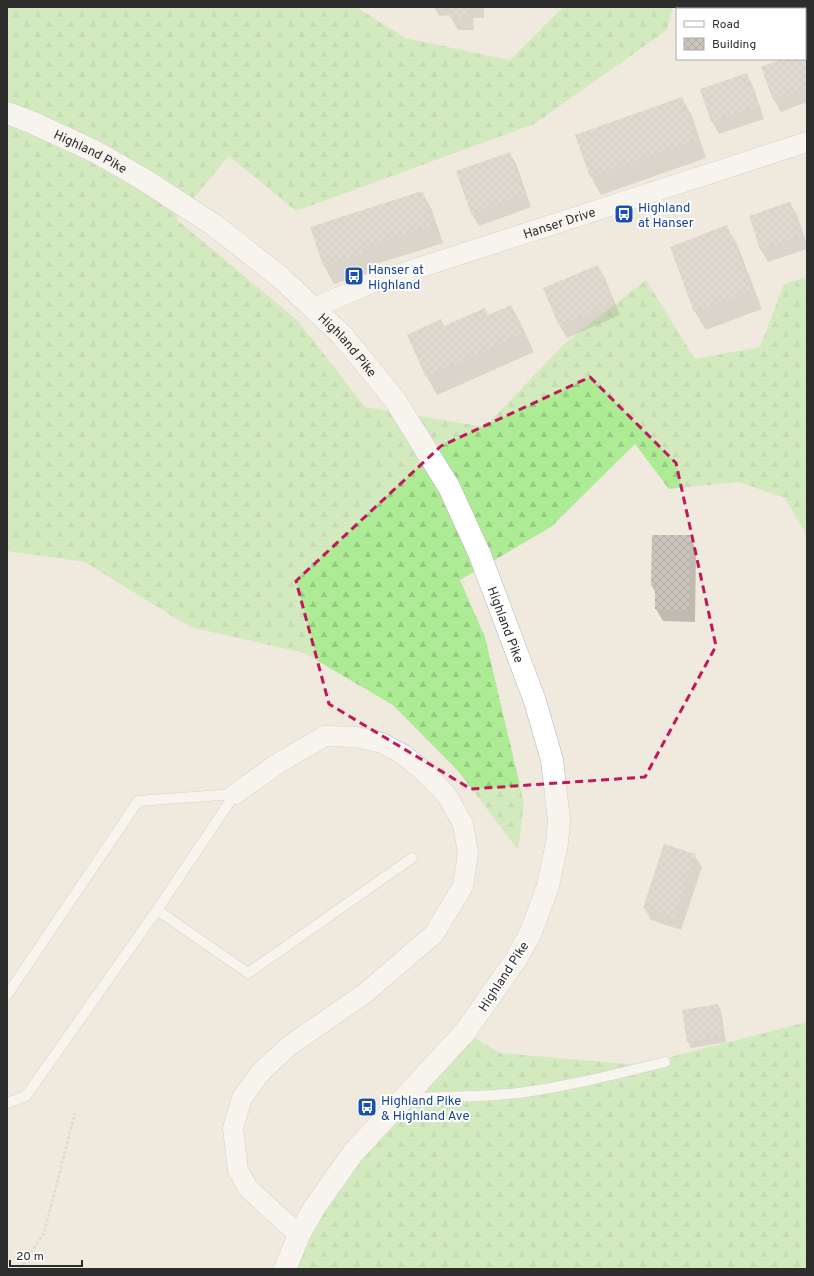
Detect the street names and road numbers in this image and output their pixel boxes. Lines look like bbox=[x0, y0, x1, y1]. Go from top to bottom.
street label: Highland Pike bbox=[51, 127, 129, 178]
street label: Hanser Drive bbox=[522, 205, 598, 243]
street label: Highland Pike bbox=[314, 311, 379, 381]
street label: Highland Pike bbox=[483, 585, 526, 665]
street label: Highland Pike bbox=[476, 939, 533, 1015]

